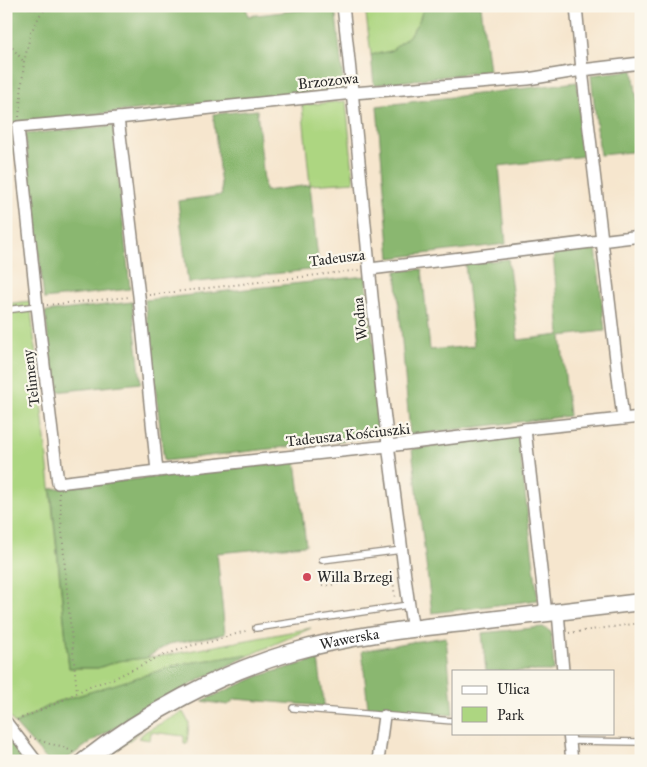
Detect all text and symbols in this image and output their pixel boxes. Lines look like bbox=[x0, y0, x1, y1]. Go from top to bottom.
street label: Brzozowa bbox=[297, 69, 360, 93]
street label: Tadeusza bbox=[308, 246, 367, 270]
street label: Wodna bbox=[349, 296, 371, 341]
street label: Telimeny bbox=[18, 348, 43, 407]
street label: Tadeusza Kościuszki bbox=[285, 420, 411, 450]
place label: Willa Brzegi bbox=[317, 568, 393, 586]
marker: Willa Brzegi bbox=[301, 571, 313, 583]
street label: Wawerska bbox=[318, 624, 381, 654]
legend bbox=[452, 670, 614, 734]
text: Ulica bbox=[497, 680, 530, 698]
text: Park bbox=[497, 706, 524, 724]

